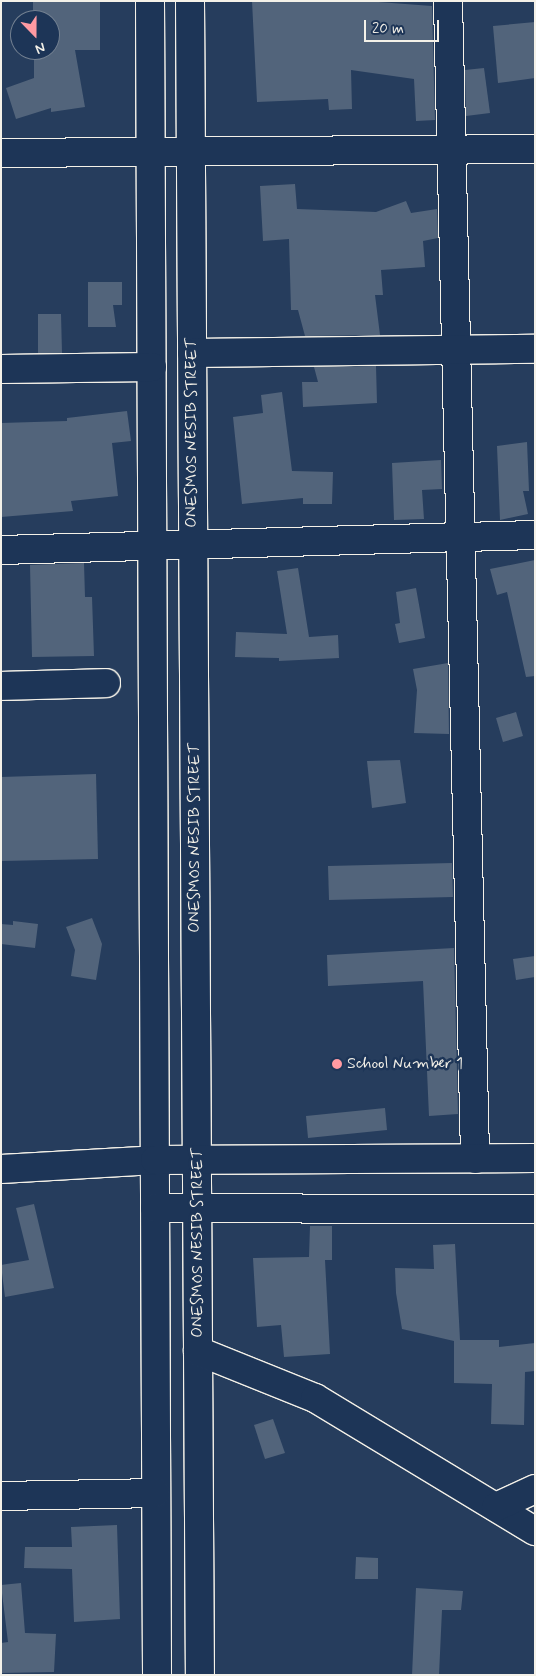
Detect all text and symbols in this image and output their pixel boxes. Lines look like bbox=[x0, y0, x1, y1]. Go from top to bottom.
north arrow bbox=[10, 10, 60, 60]
scale bar bbox=[366, 10, 441, 42]
text: 20 m bbox=[372, 19, 404, 39]
text: N bbox=[33, 38, 48, 58]
street label: ONESMOS NESIB STREET bbox=[182, 338, 202, 528]
street label: ONESMOS NESIB STREET bbox=[185, 743, 205, 933]
place label: School Number 1 bbox=[347, 1054, 460, 1074]
marker: School Number 1 bbox=[331, 1058, 343, 1070]
street label: ONESMOS NESIB STREET bbox=[188, 1148, 208, 1338]

